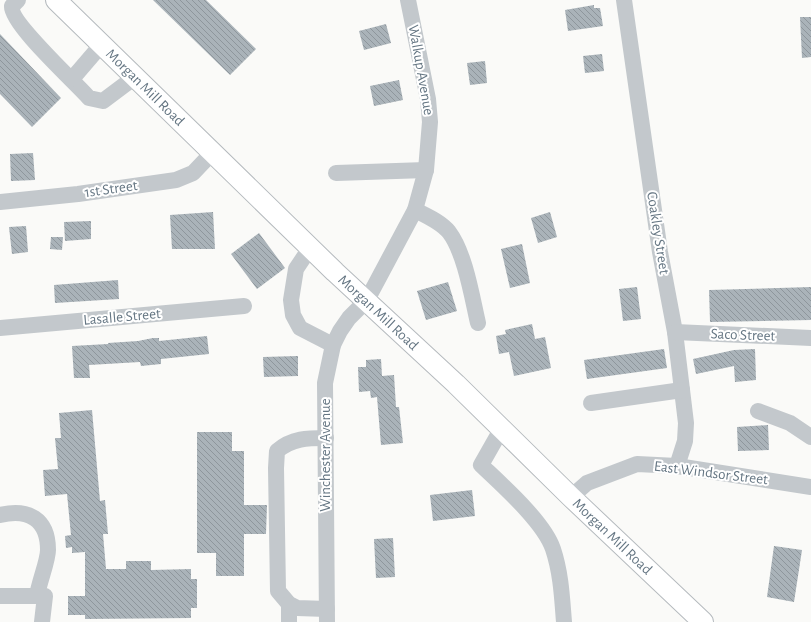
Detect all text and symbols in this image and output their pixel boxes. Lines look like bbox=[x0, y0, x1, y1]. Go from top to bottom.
street label: Walkup Avenue bbox=[406, 24, 436, 116]
street label: Morgan Mill Road bbox=[103, 46, 188, 129]
street label: 1st Street bbox=[84, 178, 139, 200]
street label: Coakley Street bbox=[644, 191, 672, 276]
street label: Morgan Mill Road bbox=[336, 272, 422, 353]
street label: Lasalle Street bbox=[83, 306, 162, 328]
street label: Saco Street bbox=[710, 326, 776, 344]
street label: Winchester Avenue bbox=[318, 398, 333, 512]
street label: East Windsor Street bbox=[653, 459, 769, 487]
street label: Morgan Mill Road bbox=[570, 495, 655, 577]

